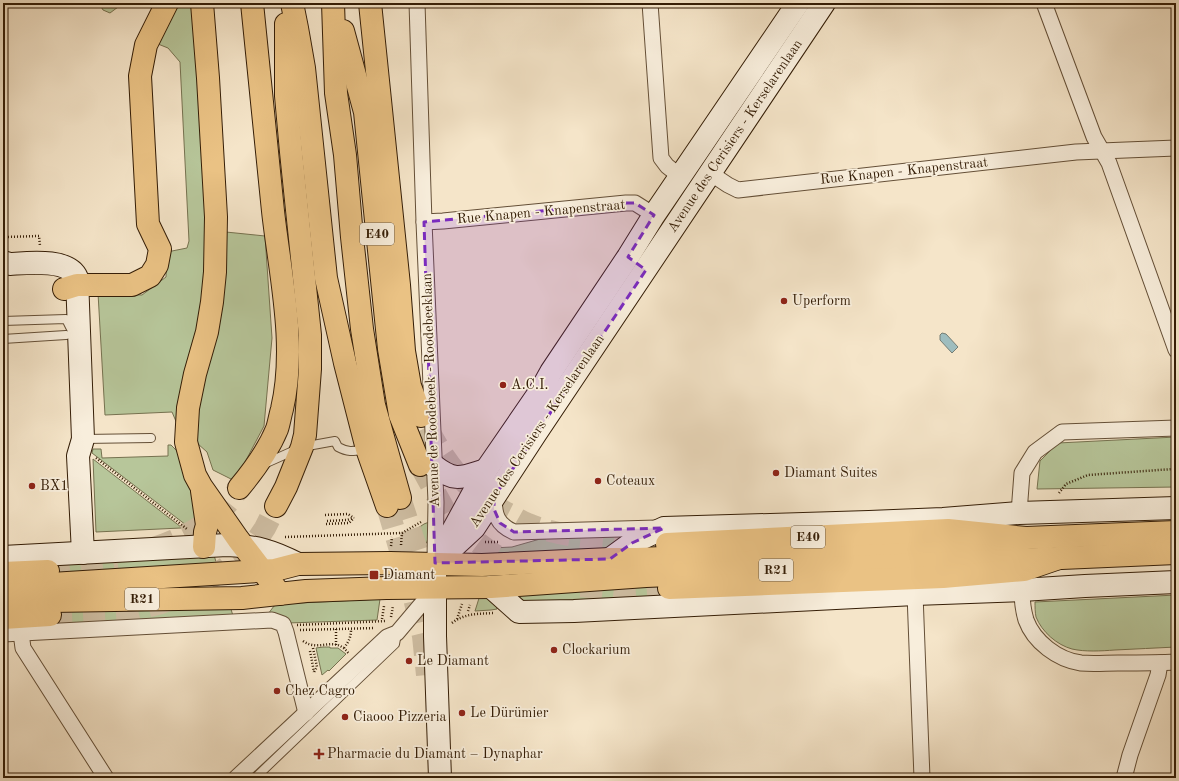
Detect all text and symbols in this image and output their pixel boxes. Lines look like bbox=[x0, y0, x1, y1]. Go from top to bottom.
street label: Avenue des Cerisiers - Kerselarenlaan bbox=[665, 37, 805, 235]
street label: Rue Knapen - Knapenstraat bbox=[819, 155, 989, 187]
street label: Rue Knapen - Knapenstraat bbox=[456, 198, 626, 226]
road number: E40 bbox=[360, 223, 394, 245]
street label: Avenue de Roodebeek - Roodebeeklaan bbox=[420, 272, 442, 507]
place label: Uperform bbox=[792, 294, 851, 308]
marker: Uperform bbox=[779, 296, 789, 306]
street label: Avenue des Cerisiers - Kerselarenlaan bbox=[467, 332, 607, 530]
place label: A.C.I. bbox=[511, 378, 548, 392]
marker: A.C.I. bbox=[498, 380, 508, 390]
place label: Diamant Suites bbox=[784, 466, 877, 480]
marker: Diamant Suites bbox=[771, 468, 781, 478]
place label: Coteaux bbox=[606, 474, 655, 488]
marker: Coteaux bbox=[593, 476, 603, 486]
place label: BX1 bbox=[40, 479, 68, 493]
marker: BX1 bbox=[27, 481, 37, 491]
road number: E40 bbox=[791, 526, 825, 548]
road number: R21 bbox=[759, 559, 793, 581]
place label: Diamant bbox=[383, 568, 435, 582]
marker: Diamant bbox=[368, 569, 380, 581]
road number: R21 bbox=[125, 588, 159, 610]
place label: Clockarium bbox=[562, 643, 631, 657]
marker: Clockarium bbox=[549, 645, 559, 655]
place label: Le Diamant bbox=[417, 654, 489, 668]
marker: Le Diamant bbox=[404, 656, 414, 666]
place label: Chez Cagro bbox=[285, 684, 355, 698]
marker: Chez Cagro bbox=[272, 686, 282, 696]
place label: Le Dürümier bbox=[470, 706, 549, 720]
marker: Le Dürümier bbox=[457, 708, 467, 718]
place label: Ciaooo Pizzeria bbox=[353, 710, 446, 724]
marker: Ciaooo Pizzeria bbox=[340, 712, 350, 722]
place label: Pharmacie du Diamant – Dynaphar bbox=[327, 747, 543, 761]
marker: Pharmacie du Diamant – Dynaphar bbox=[314, 749, 324, 759]

